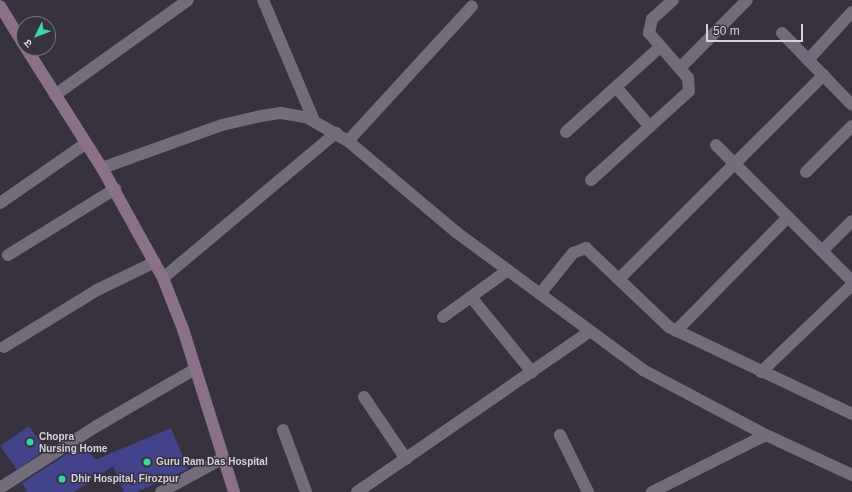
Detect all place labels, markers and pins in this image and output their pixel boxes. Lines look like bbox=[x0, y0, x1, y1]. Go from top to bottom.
place label: Chopra Nursing Home bbox=[39, 430, 107, 454]
marker: Chopra Nursing Home bbox=[24, 436, 36, 448]
marker: Guru Ram Das Hospital bbox=[141, 456, 153, 468]
place label: Guru Ram Das Hospital bbox=[156, 456, 268, 468]
marker: Dhir Hospital, Firozpur bbox=[56, 473, 68, 485]
place label: Dhir Hospital, Firozpur bbox=[71, 473, 179, 485]

